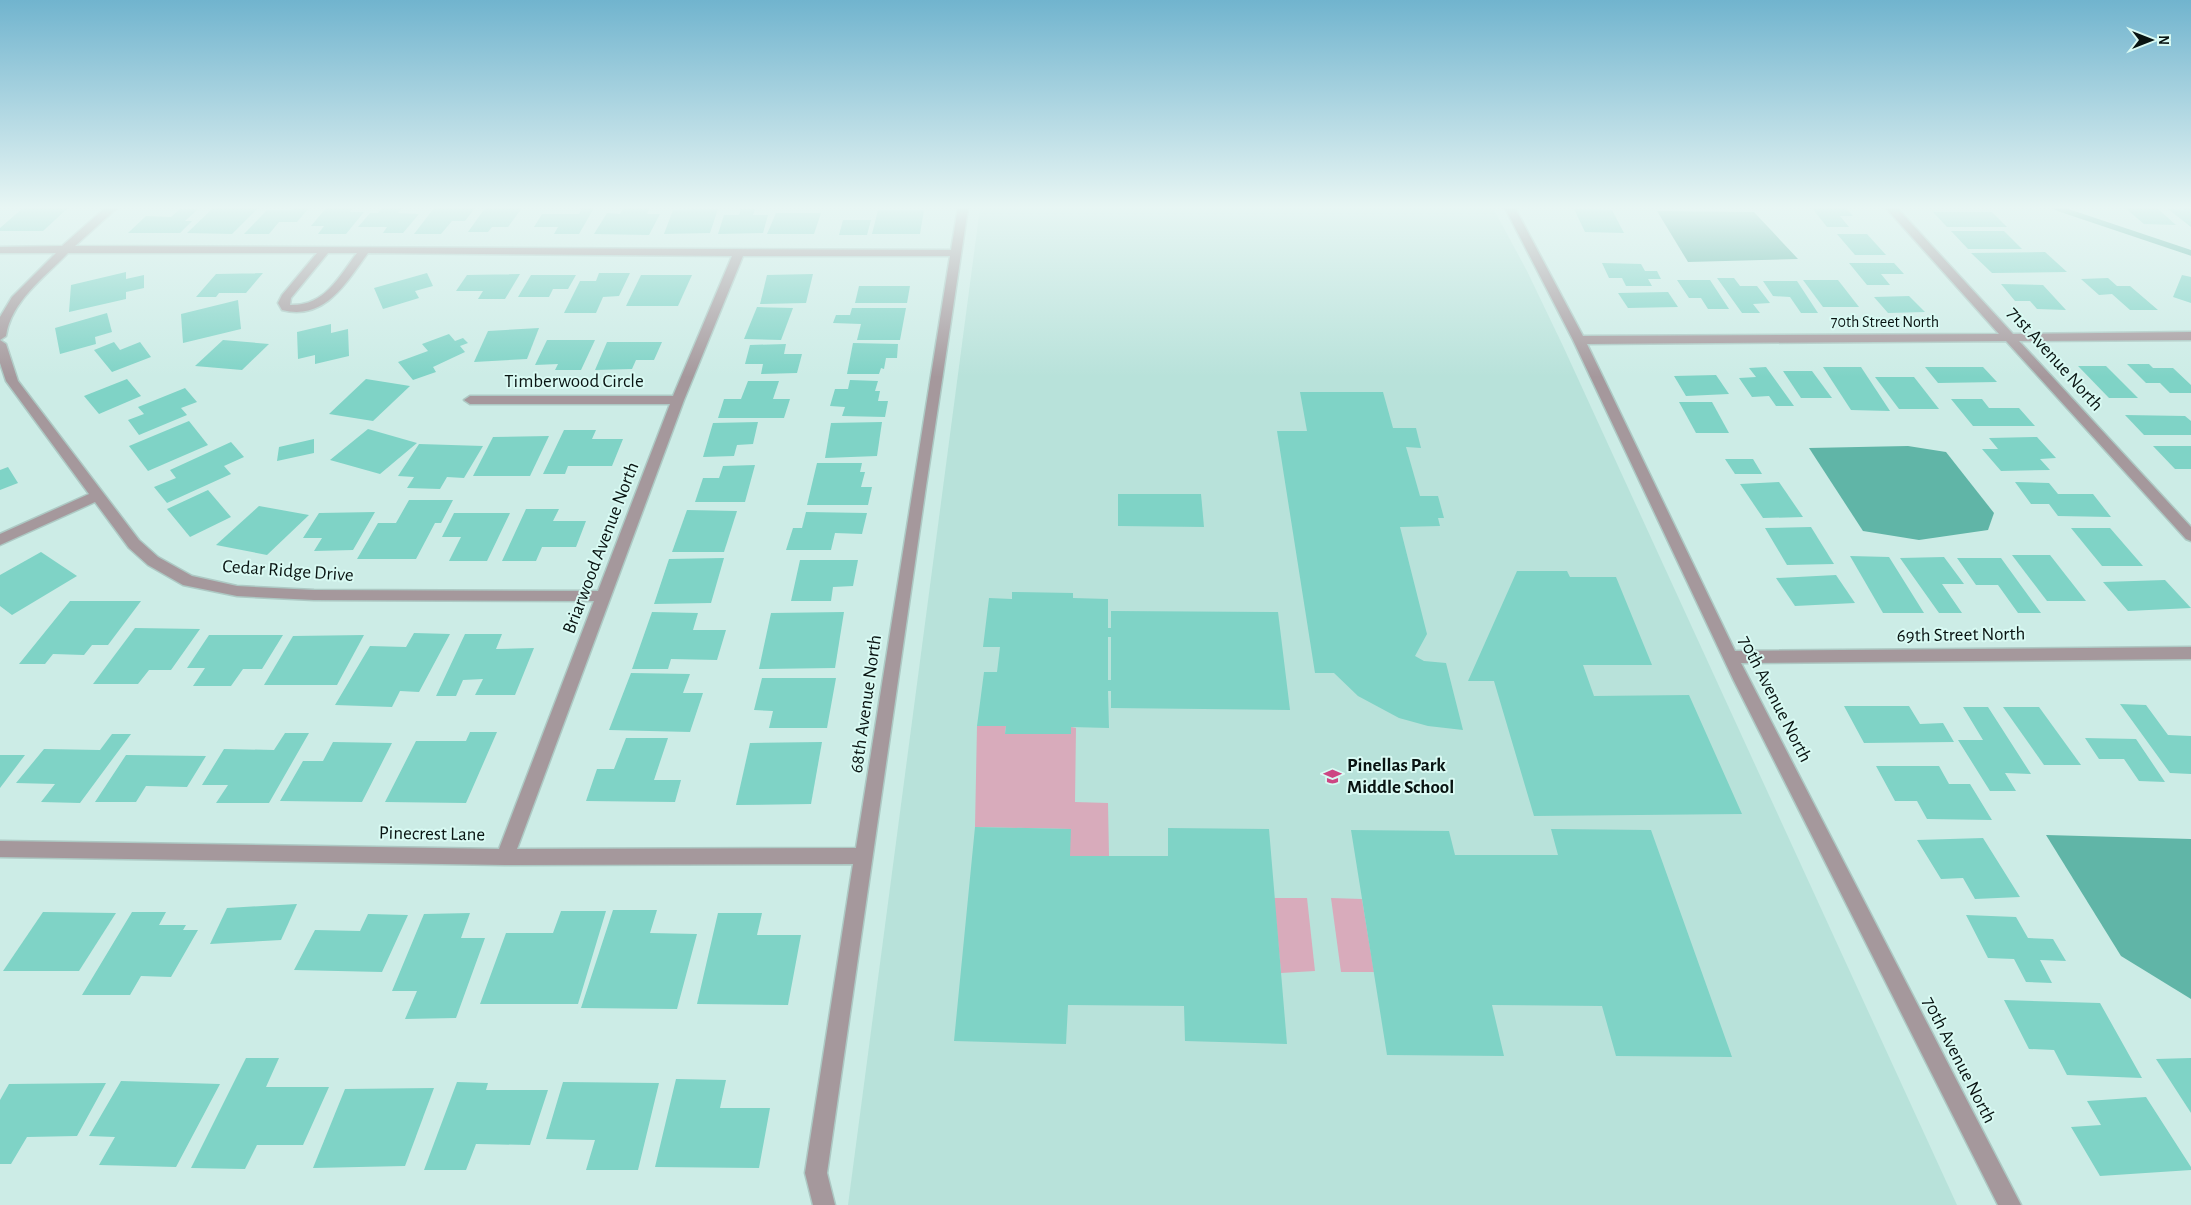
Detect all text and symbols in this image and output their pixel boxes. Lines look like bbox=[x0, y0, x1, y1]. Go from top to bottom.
north arrow bbox=[2126, 15, 2176, 65]
text: N bbox=[2156, 35, 2170, 45]
street label: 71st Avenue North bbox=[2003, 303, 2107, 415]
street label: 70th Street North bbox=[1831, 314, 1939, 330]
street label: Timberwood Circle bbox=[504, 372, 644, 391]
street label: Briarwood Avenue North bbox=[559, 460, 643, 636]
street label: Cedar Ridge Drive bbox=[222, 557, 354, 585]
street label: 69th Street North bbox=[1897, 624, 2025, 646]
street label: 70th Avenue North bbox=[1735, 633, 1815, 765]
street label: 68th Avenue North bbox=[847, 634, 885, 774]
place label: Pinellas Park Middle School bbox=[1347, 756, 1454, 797]
school or university icon: Pinellas Park Middle School bbox=[1323, 766, 1343, 786]
street label: Pinecrest Lane bbox=[379, 824, 485, 844]
street label: 70th Avenue North bbox=[1919, 994, 1999, 1126]

